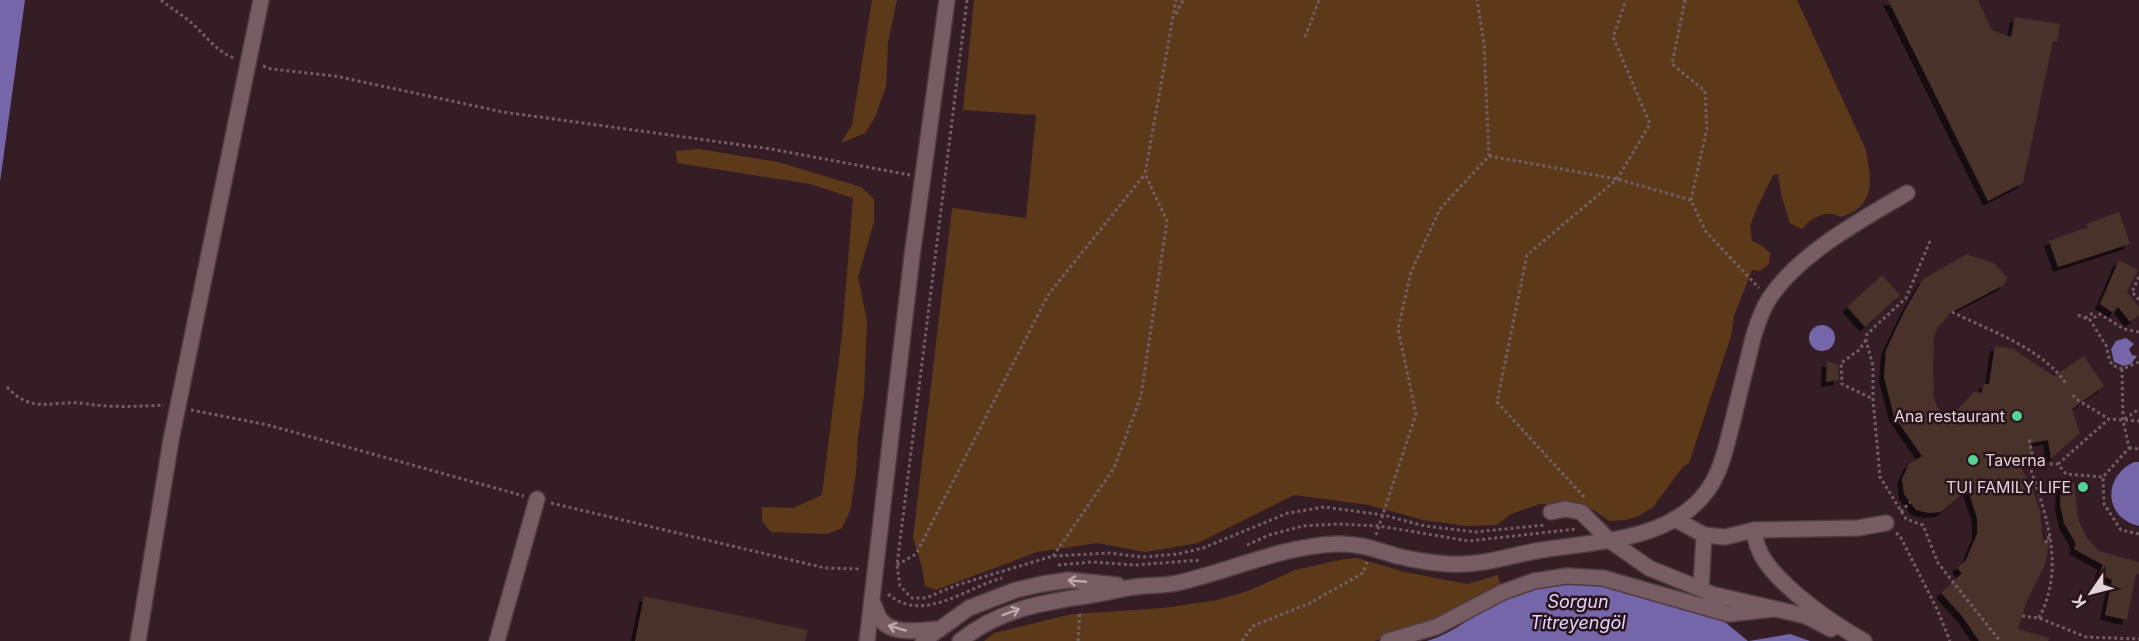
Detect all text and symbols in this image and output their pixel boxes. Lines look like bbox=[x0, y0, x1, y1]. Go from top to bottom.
place label: Ana restaurant bbox=[1894, 406, 2005, 426]
marker: Ana restaurant bbox=[2010, 409, 2024, 423]
place label: Taverna bbox=[1985, 450, 2046, 470]
marker: Taverna bbox=[1966, 453, 1980, 467]
place label: TUI FAMILY LIFE bbox=[1946, 477, 2071, 497]
marker: TUI FAMILY LIFE bbox=[2076, 480, 2090, 494]
north arrow bbox=[2061, 563, 2121, 623]
one-way arrow bbox=[1067, 576, 1087, 587]
water label: Sorgun Titreyengöl bbox=[1530, 591, 1626, 633]
text: K bbox=[2067, 591, 2090, 612]
one-way arrow bbox=[1001, 606, 1019, 617]
one-way arrow bbox=[888, 621, 907, 633]

